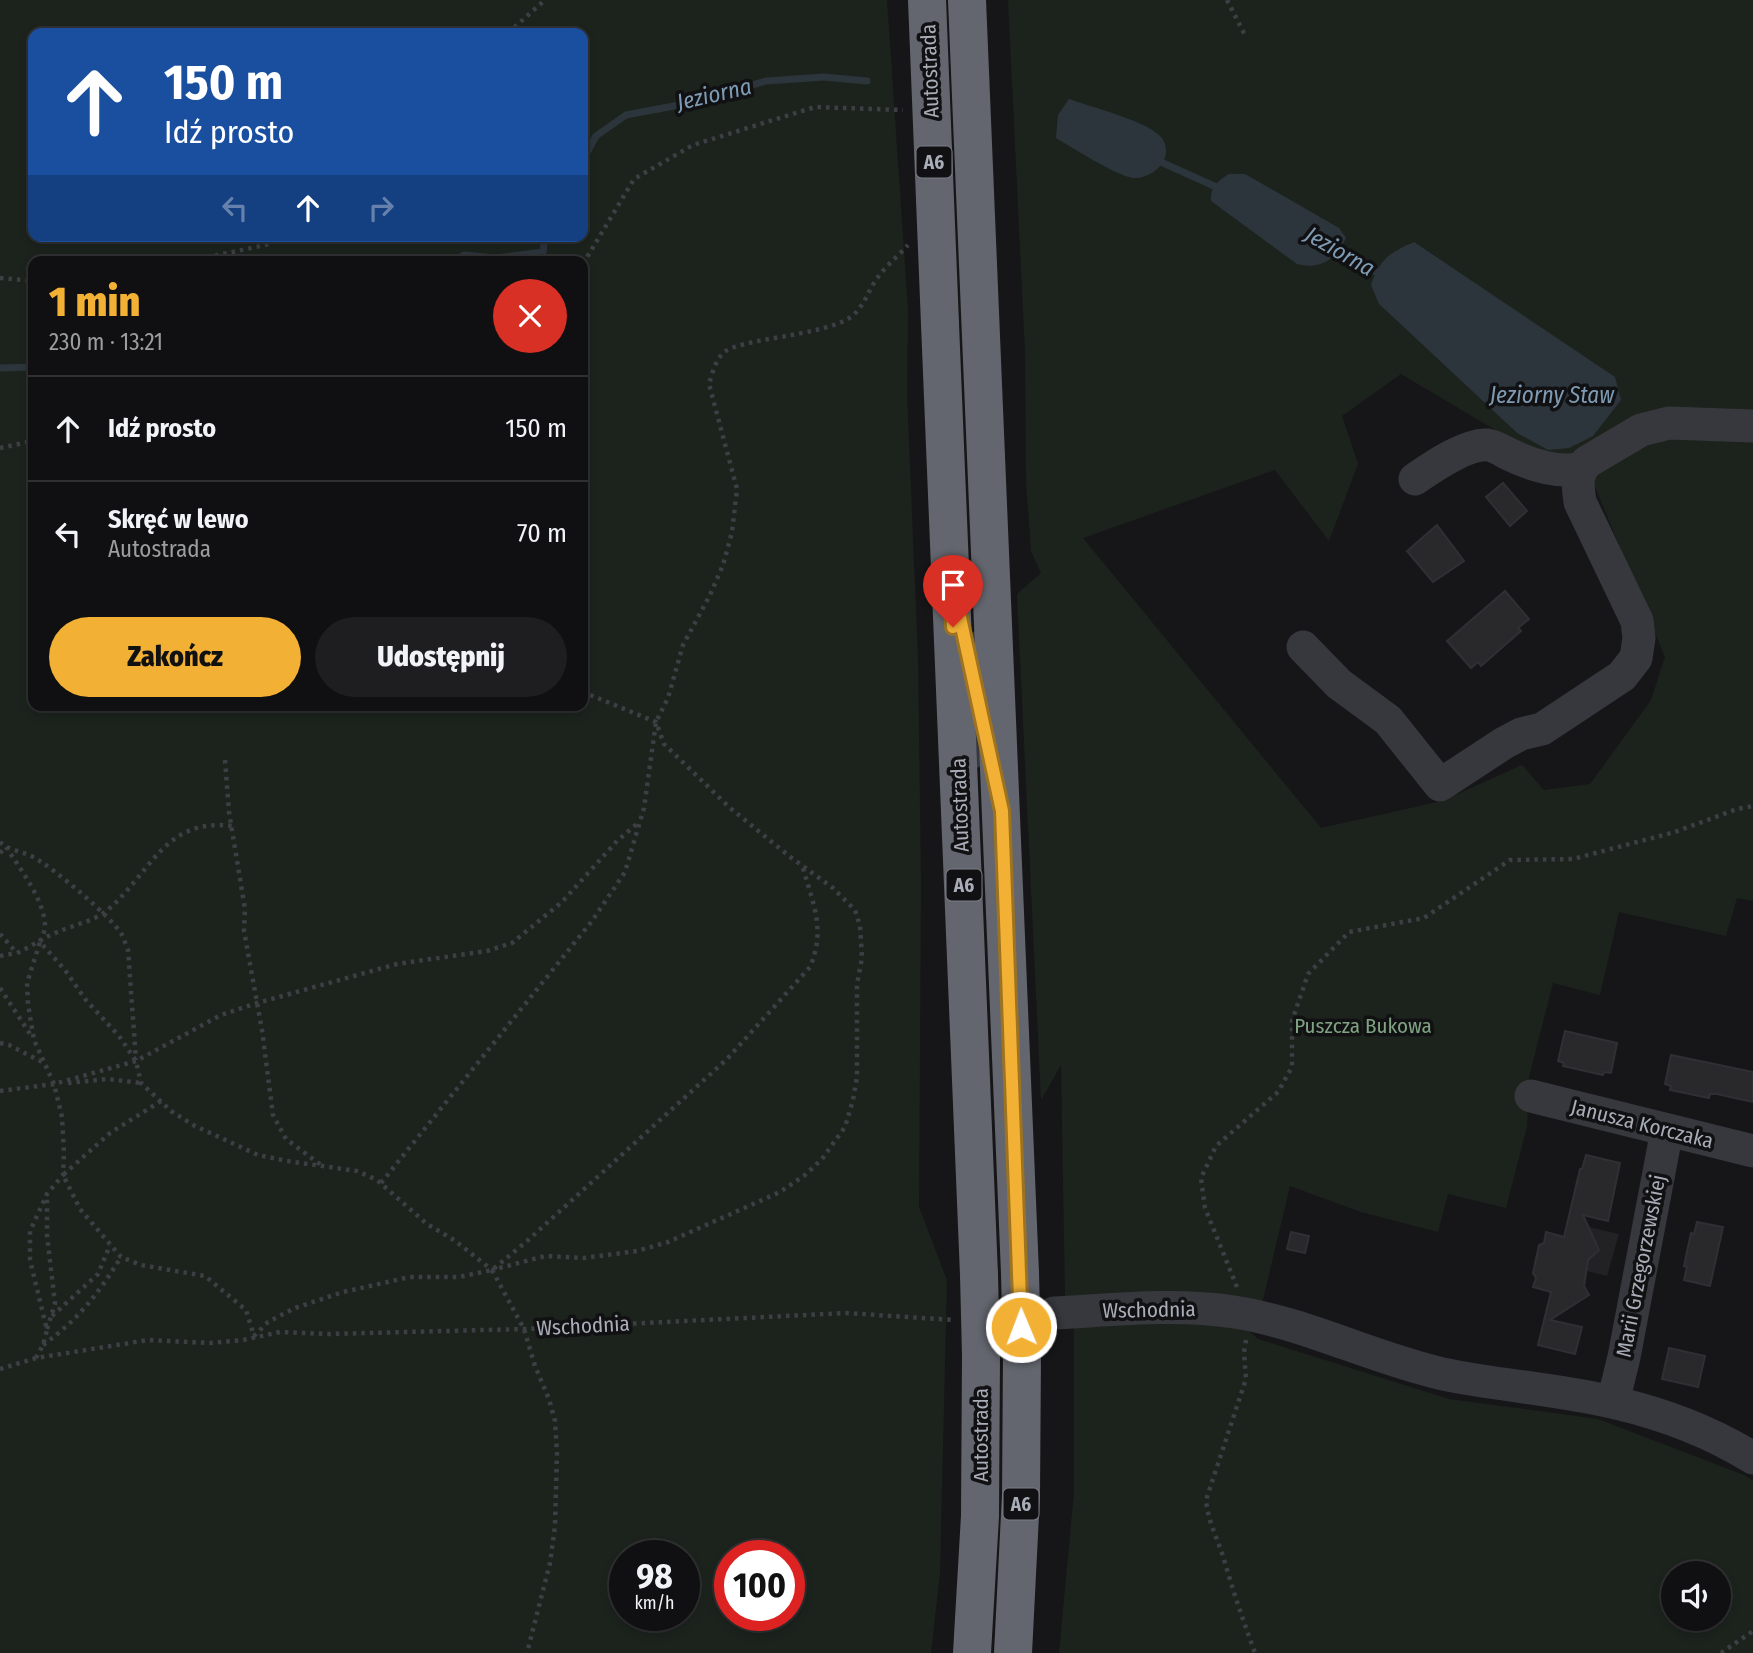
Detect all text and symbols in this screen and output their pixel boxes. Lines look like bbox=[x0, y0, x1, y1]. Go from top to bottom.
street label: Autostrada bbox=[915, 24, 945, 118]
text: 150 m bbox=[164, 53, 283, 112]
icon: ahead bbox=[49, 56, 140, 147]
water label: Jeziorna bbox=[672, 72, 754, 117]
text: Idź prosto bbox=[164, 113, 294, 151]
road number: A6 bbox=[916, 146, 951, 178]
icon: left bbox=[216, 189, 254, 227]
icon: ahead bbox=[289, 189, 327, 227]
icon: right bbox=[362, 189, 400, 227]
water label: Jeziorna bbox=[1298, 219, 1380, 282]
text: 1 min bbox=[49, 277, 140, 327]
button: close bbox=[493, 279, 567, 353]
text: 230 m · 13:21 bbox=[49, 328, 163, 356]
water label: Jeziorny Staw bbox=[1488, 381, 1615, 409]
icon: ahead bbox=[49, 410, 87, 448]
text: Idź prosto bbox=[108, 413, 216, 444]
text: 150 m bbox=[505, 413, 567, 444]
text: Skręć w lewo bbox=[108, 504, 249, 535]
icon: left bbox=[49, 515, 87, 553]
text: 70 m bbox=[517, 518, 567, 549]
text: Autostrada bbox=[108, 535, 211, 563]
pin bbox=[923, 555, 983, 627]
icon: arrive bbox=[934, 566, 972, 604]
button: Zakończ bbox=[49, 617, 301, 697]
button: Udostępnij bbox=[315, 617, 567, 697]
street label: Autostrada bbox=[945, 758, 975, 852]
road number: A6 bbox=[946, 870, 982, 900]
park label: Puszcza Bukowa bbox=[1294, 1013, 1432, 1039]
street label: Janusza Korczaka bbox=[1568, 1094, 1716, 1154]
street label: Marii Grzegorzewskiej bbox=[1611, 1173, 1671, 1359]
position arrow bbox=[984, 1290, 1058, 1364]
street label: Wschodnia bbox=[1102, 1296, 1196, 1324]
street label: Wschodnia bbox=[536, 1311, 630, 1341]
street label: Autostrada bbox=[968, 1388, 994, 1482]
road number: A6 bbox=[1004, 1488, 1038, 1520]
speed limit sign: 100 bbox=[714, 1540, 805, 1631]
text: 98 bbox=[636, 1555, 673, 1597]
map controls bbox=[1661, 1561, 1731, 1631]
button: sound bbox=[1661, 1561, 1731, 1631]
text: km/h bbox=[634, 1592, 675, 1614]

